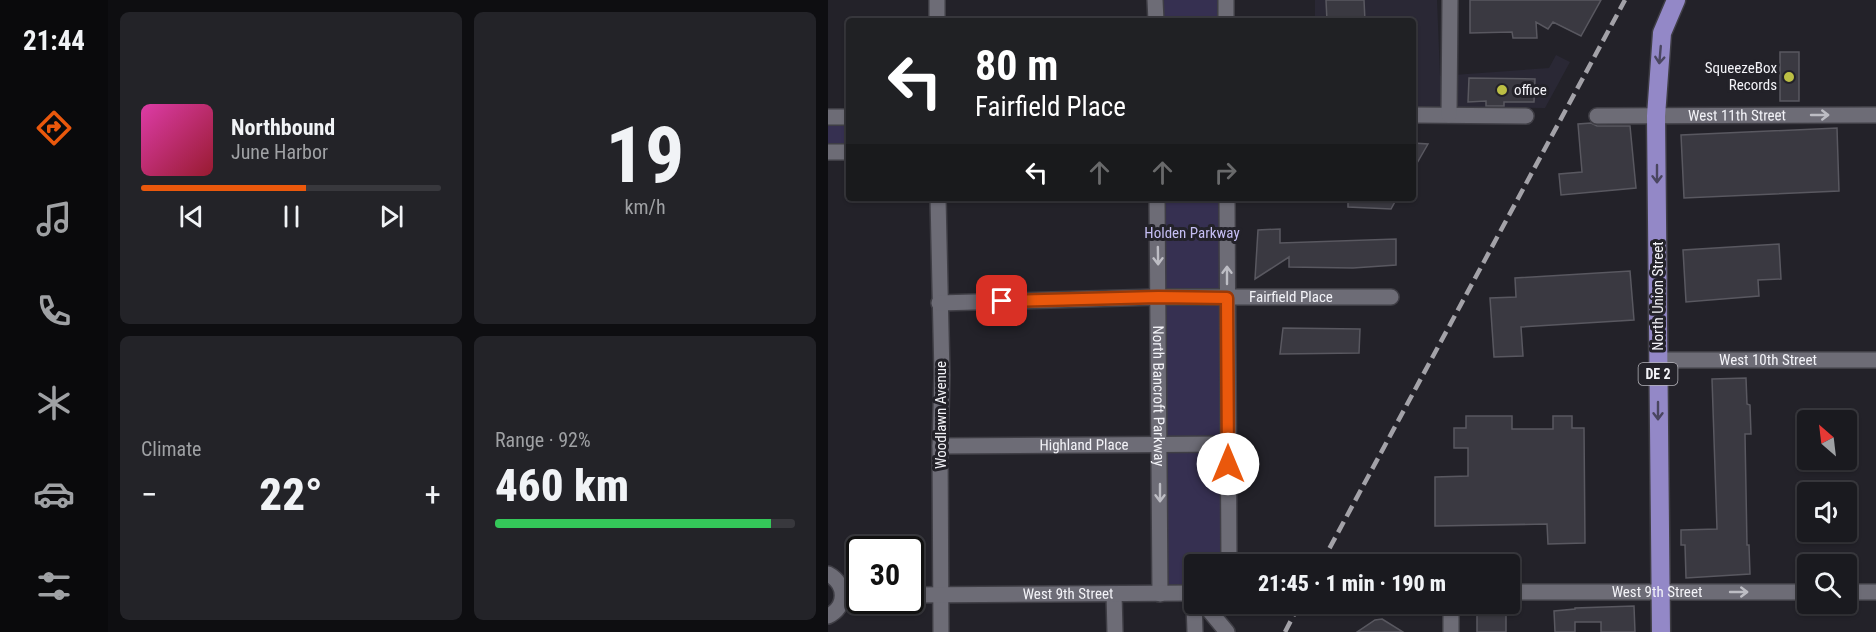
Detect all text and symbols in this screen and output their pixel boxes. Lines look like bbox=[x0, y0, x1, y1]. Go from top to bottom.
text: 21:44 bbox=[23, 25, 85, 57]
text: 80 m bbox=[975, 41, 1058, 90]
icon: left bbox=[876, 42, 954, 120]
one-way arrow bbox=[1654, 45, 1665, 65]
place label: SqueezeBox Records bbox=[1705, 59, 1777, 94]
marker: SqueezeBox Records bbox=[1782, 70, 1796, 84]
place label: office bbox=[1514, 81, 1547, 99]
marker: office bbox=[1495, 83, 1509, 97]
text: Fairfield Place bbox=[975, 91, 1126, 123]
street label: West 11th Street bbox=[1688, 106, 1786, 125]
icon: directions bbox=[33, 107, 75, 149]
one-way arrow bbox=[1809, 109, 1829, 121]
text: 19 bbox=[606, 110, 684, 201]
text: Northbound bbox=[231, 115, 335, 140]
text: June Harbor bbox=[231, 140, 328, 164]
icon: left bbox=[1020, 156, 1053, 189]
icon: ahead bbox=[1083, 156, 1116, 189]
icon: ahead bbox=[1146, 156, 1179, 189]
icon: right bbox=[1209, 156, 1242, 189]
one-way arrow bbox=[1651, 164, 1663, 184]
text: km/h bbox=[624, 195, 666, 219]
icon: music bbox=[33, 198, 75, 240]
icon: previous bbox=[175, 200, 208, 233]
icon: pause bbox=[275, 200, 308, 233]
icon: next bbox=[375, 200, 408, 233]
park label: Holden Parkway bbox=[1144, 224, 1240, 242]
street label: North Union Street bbox=[1649, 241, 1667, 351]
one-way arrow bbox=[1152, 246, 1163, 266]
one-way arrow bbox=[1221, 265, 1233, 285]
pin bbox=[976, 275, 1027, 326]
icon: arrive bbox=[985, 284, 1018, 317]
street label: Fairfield Place bbox=[1249, 288, 1333, 306]
icon: phone bbox=[33, 290, 75, 332]
street label: North Bancroft Parkway bbox=[1149, 325, 1168, 467]
street label: West 10th Street bbox=[1719, 351, 1817, 369]
street label: Woodlawn Avenue bbox=[932, 361, 950, 469]
road number: DE 2 bbox=[1638, 363, 1678, 385]
icon: climate bbox=[33, 382, 75, 424]
one-way arrow bbox=[1653, 401, 1664, 421]
north arrow bbox=[1797, 410, 1857, 470]
map controls bbox=[1797, 410, 1857, 614]
text: Range · 92% bbox=[495, 428, 591, 452]
position arrow bbox=[1196, 432, 1260, 496]
street label: Highland Place bbox=[1039, 436, 1129, 454]
text: Climate bbox=[141, 437, 201, 461]
text: 460 km bbox=[495, 459, 629, 512]
text: 22° bbox=[259, 468, 323, 521]
icon: car bbox=[33, 473, 75, 515]
text: − bbox=[141, 475, 158, 514]
text: + bbox=[425, 475, 441, 514]
button: sound bbox=[1797, 482, 1857, 542]
one-way arrow bbox=[1154, 483, 1165, 503]
speed limit sign: 30 bbox=[846, 536, 924, 614]
button: search bbox=[1797, 554, 1857, 614]
icon: filters bbox=[33, 565, 75, 607]
text: 21:45 · 1 min · 190 m bbox=[1258, 571, 1446, 596]
street label: West 9th Street bbox=[1612, 583, 1702, 601]
street label: West 9th Street bbox=[1023, 585, 1113, 603]
one-way arrow bbox=[1729, 586, 1749, 598]

